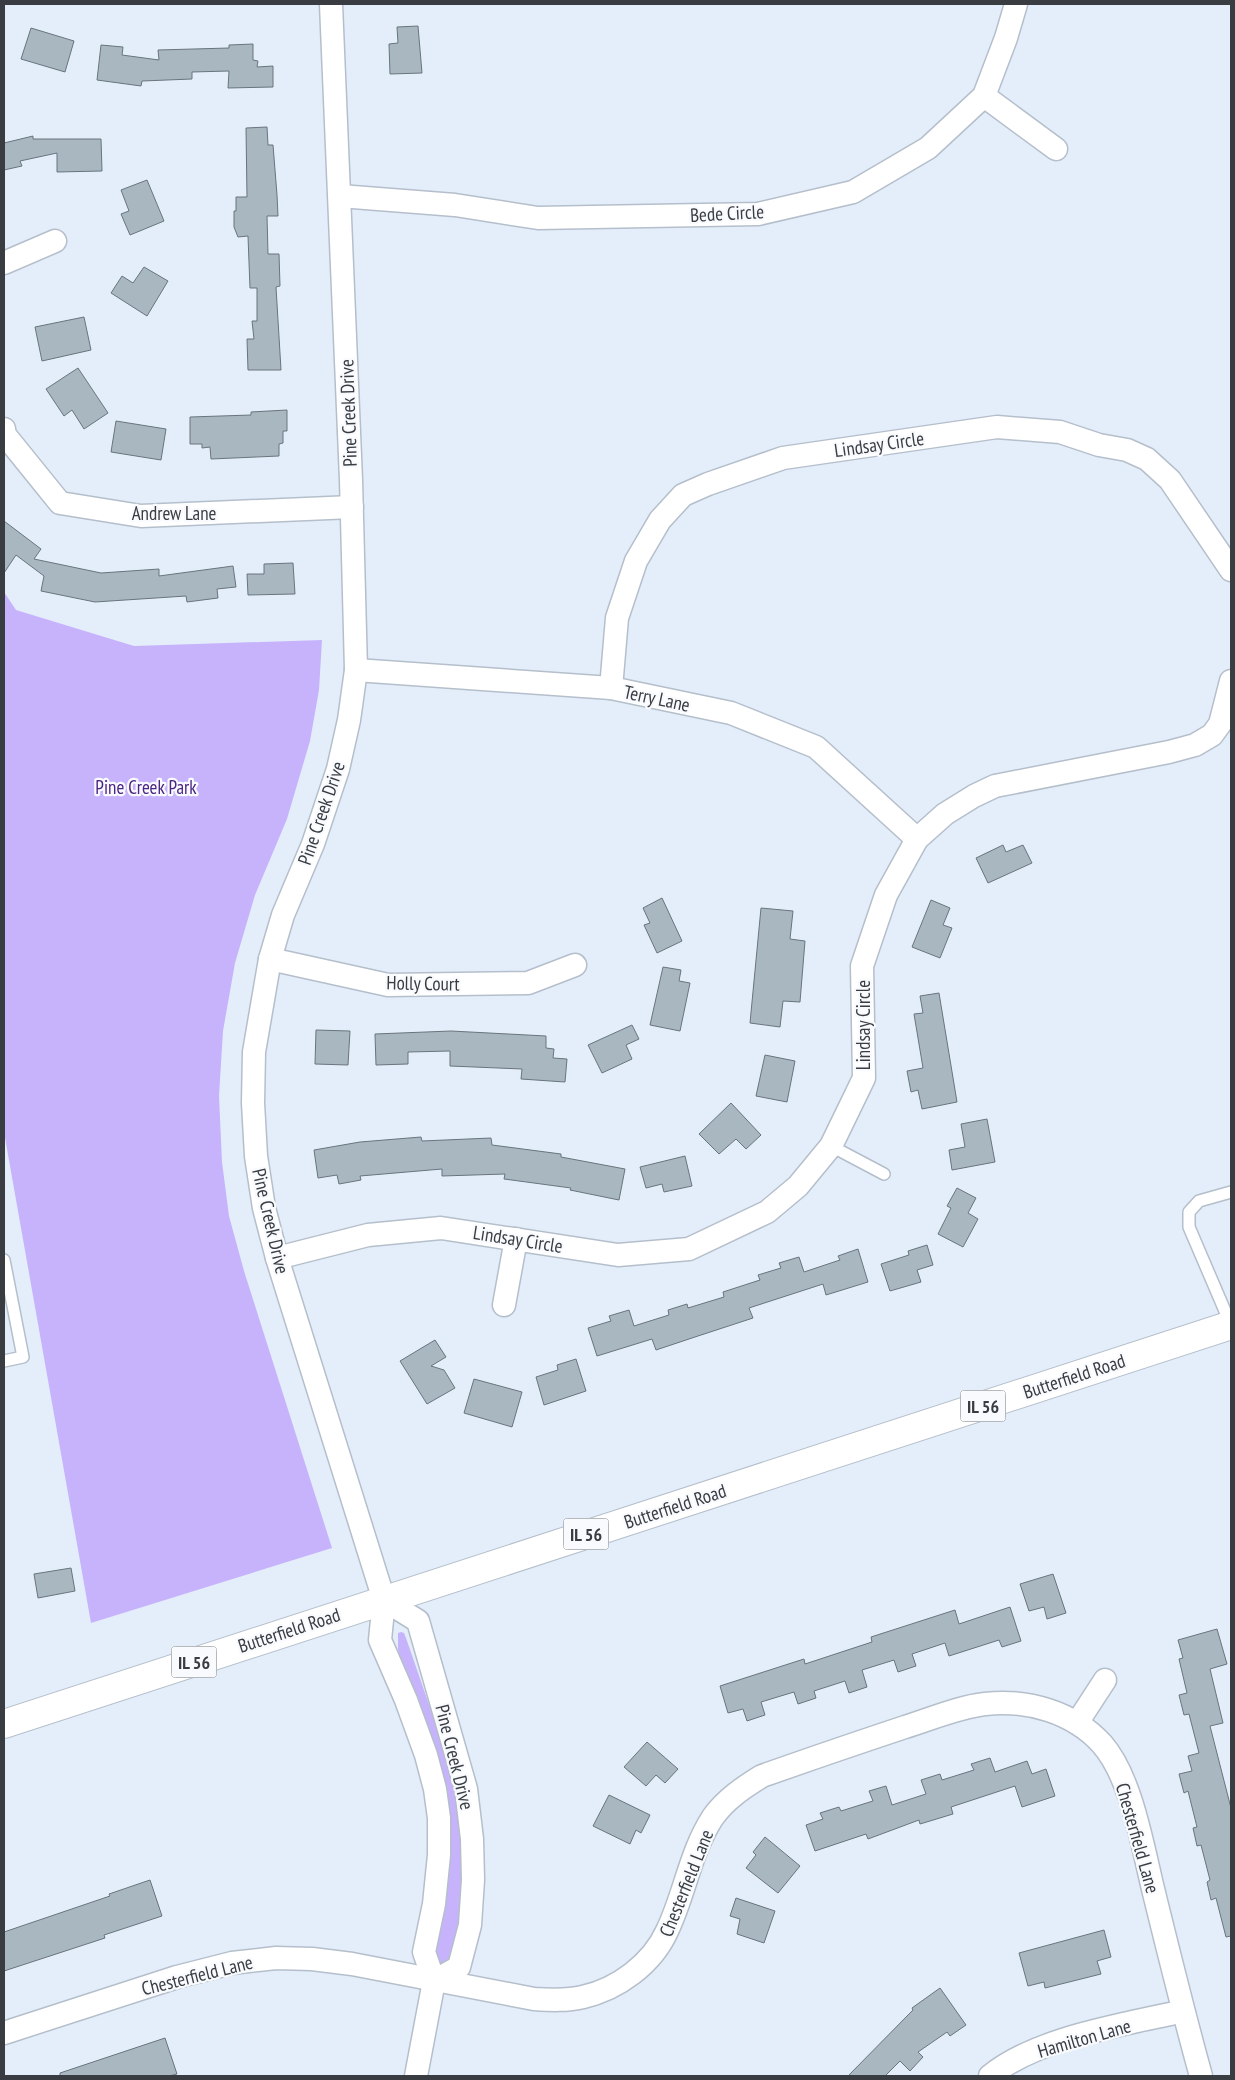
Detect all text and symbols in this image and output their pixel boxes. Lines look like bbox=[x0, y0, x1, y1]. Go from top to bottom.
street label: Bede Circle bbox=[689, 199, 765, 227]
street label: Pine Creek Drive bbox=[334, 359, 362, 467]
street label: Lindsay Circle bbox=[833, 426, 926, 462]
street label: Andrew Lane bbox=[132, 501, 217, 525]
street label: Terry Lane bbox=[622, 679, 692, 717]
street label: Pine Creek Drive bbox=[292, 758, 350, 868]
park label: Pine Creek Park bbox=[95, 775, 197, 799]
street label: Holly Court bbox=[386, 970, 461, 996]
street label: Lindsay Circle bbox=[851, 980, 875, 1070]
street label: Pine Creek Drive bbox=[247, 1166, 295, 1276]
street label: Lindsay Circle bbox=[472, 1220, 565, 1258]
street label: Butterfield Road bbox=[1020, 1348, 1128, 1404]
road number: IL 56 bbox=[960, 1390, 1006, 1422]
street label: Butterfield Road bbox=[621, 1478, 729, 1534]
road number: IL 56 bbox=[564, 1518, 608, 1550]
street label: Butterfield Road bbox=[235, 1602, 343, 1658]
road number: IL 56 bbox=[172, 1646, 216, 1678]
street label: Pine Creek Drive bbox=[430, 1702, 480, 1812]
street label: Chesterfield Lane bbox=[1111, 1780, 1165, 1896]
street label: Chesterfield Lane bbox=[654, 1826, 718, 1940]
street label: Chesterfield Lane bbox=[139, 1950, 255, 2000]
street label: Hamilton Lane bbox=[1035, 2013, 1133, 2063]

